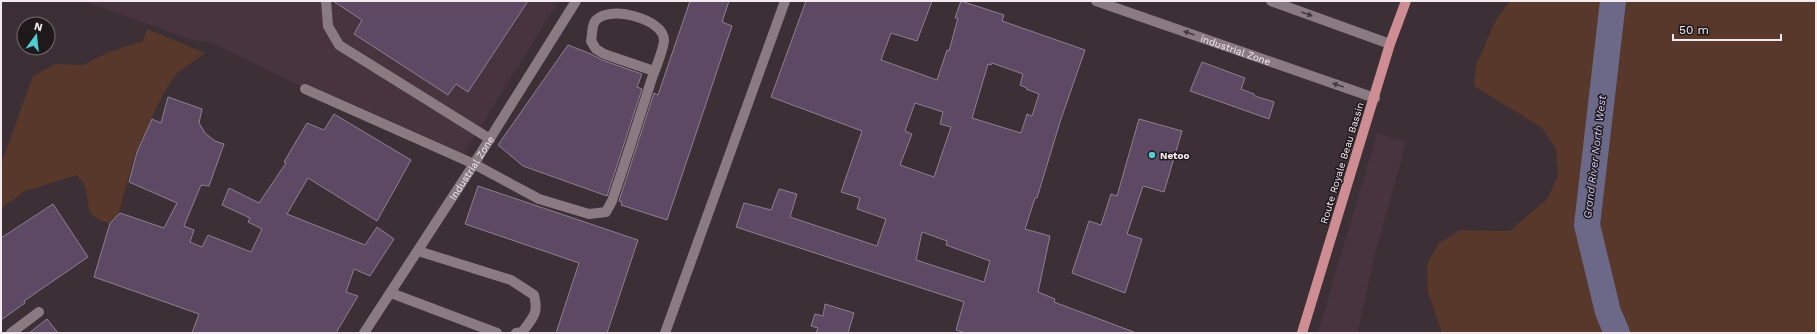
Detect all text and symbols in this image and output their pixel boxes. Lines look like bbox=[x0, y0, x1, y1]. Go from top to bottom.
one-way arrow bbox=[1302, 12, 1314, 18]
north arrow bbox=[16, 16, 56, 56]
scale bar bbox=[1673, 16, 1781, 42]
text: N bbox=[33, 19, 44, 34]
text: 50 m bbox=[1679, 23, 1709, 37]
one-way arrow bbox=[1182, 30, 1194, 36]
street label: industrial Zone bbox=[1199, 32, 1272, 67]
one-way arrow bbox=[1332, 82, 1344, 88]
water label: Grand River North West bbox=[1581, 94, 1609, 219]
street label: Route Royale Beau Bassin bbox=[1318, 101, 1366, 225]
street label: Industrial Zone bbox=[447, 134, 496, 202]
marker: Netoo bbox=[1147, 150, 1157, 160]
place label: Netoo bbox=[1160, 150, 1189, 161]

